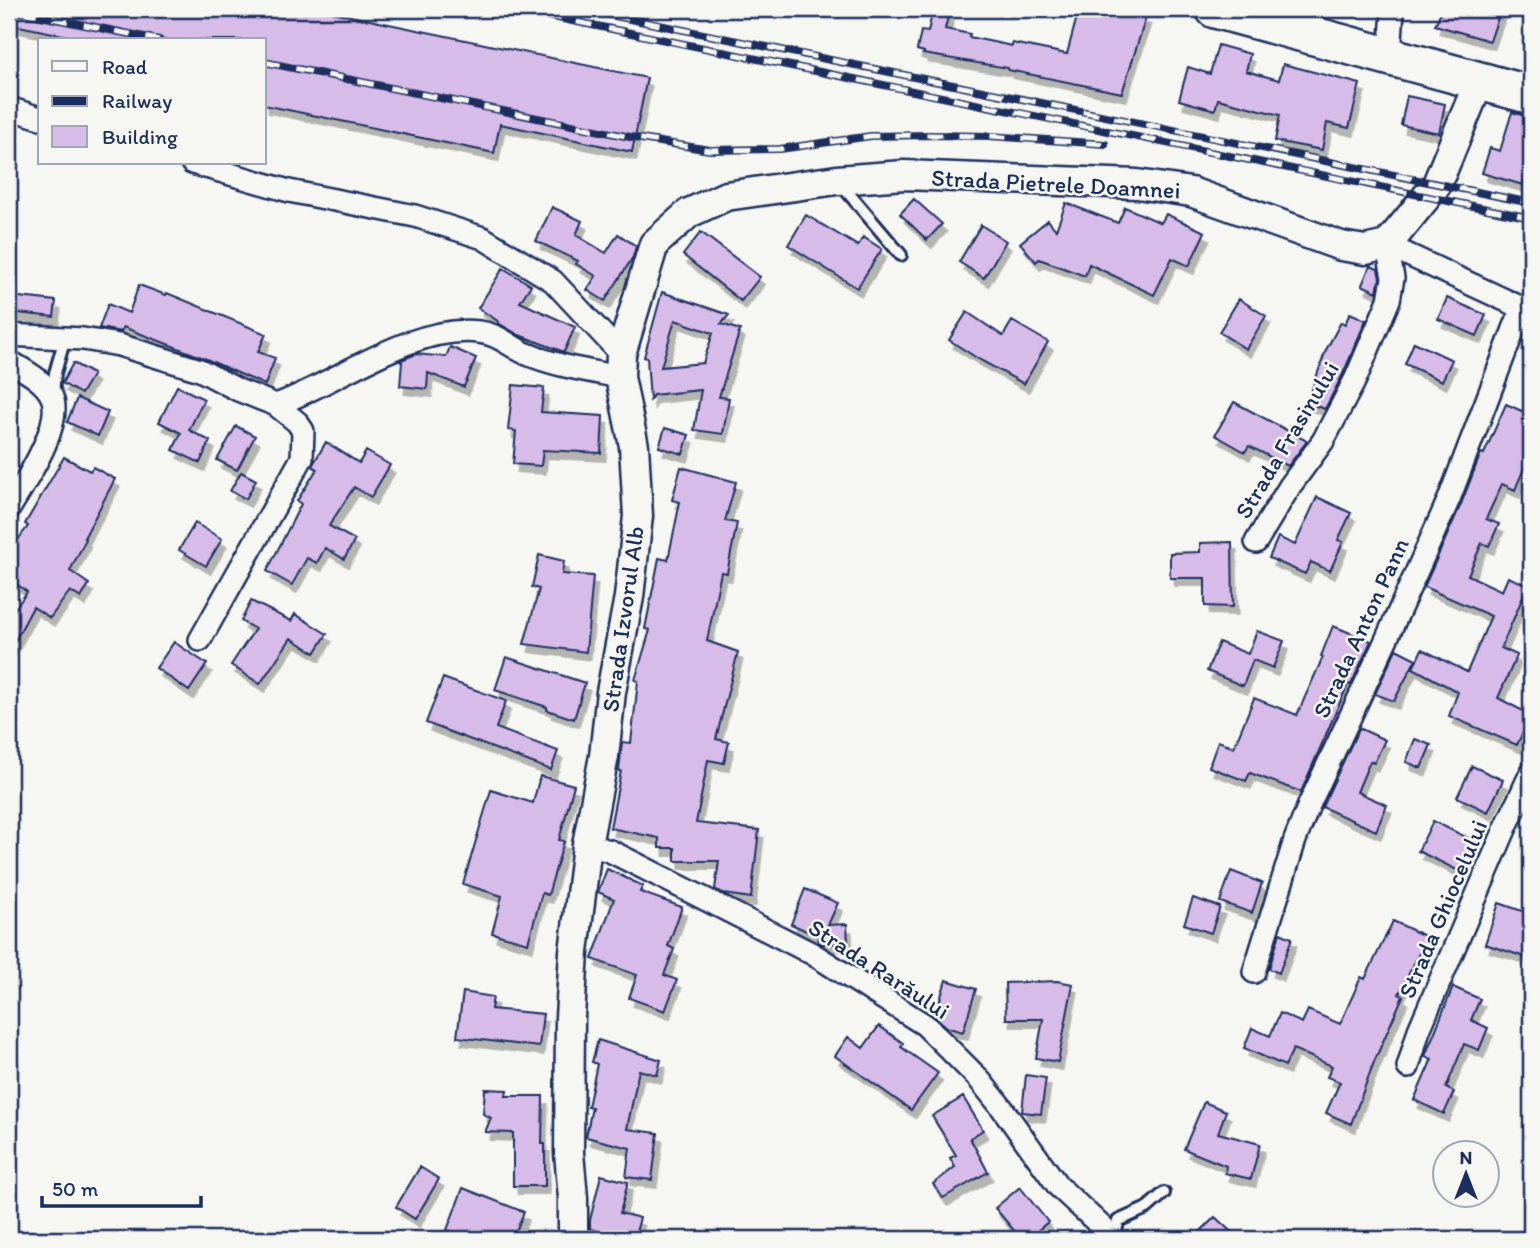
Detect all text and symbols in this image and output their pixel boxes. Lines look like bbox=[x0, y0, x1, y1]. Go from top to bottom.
legend bbox=[38, 38, 266, 164]
text: Road bbox=[102, 54, 148, 79]
text: Railway bbox=[102, 88, 172, 113]
text: Building bbox=[102, 124, 178, 149]
street label: Strada Pietrele Doamnei bbox=[931, 162, 1181, 205]
street label: Strada Frasinului bbox=[1228, 356, 1345, 524]
street label: Strada Izvorul Alb bbox=[595, 524, 650, 714]
street label: Strada Anton Pann bbox=[1306, 533, 1415, 722]
street label: Strada Ghiocelului bbox=[1392, 815, 1493, 1002]
street label: Strada Rarăului bbox=[803, 912, 955, 1025]
north arrow bbox=[1432, 1140, 1502, 1210]
text: N bbox=[1460, 1146, 1472, 1169]
scale bar bbox=[42, 1164, 201, 1208]
text: 50 m bbox=[52, 1176, 99, 1201]

